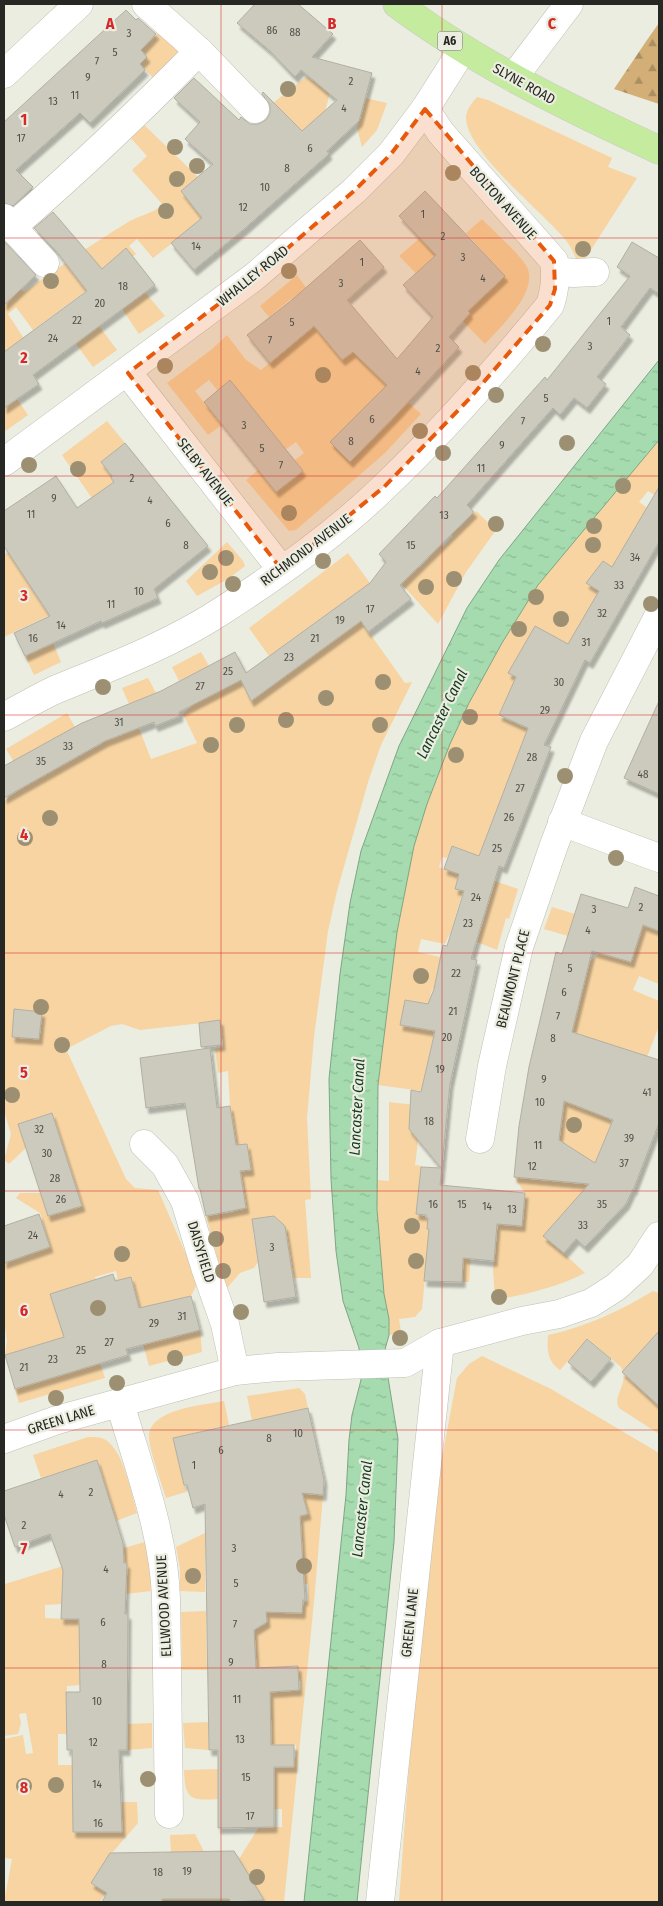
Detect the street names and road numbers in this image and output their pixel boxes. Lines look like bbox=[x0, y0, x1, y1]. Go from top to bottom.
road number: A6 bbox=[438, 31, 462, 50]
street label: SLYNE ROAD bbox=[490, 60, 558, 108]
street label: BOLTON AVENUE bbox=[466, 163, 540, 243]
street label: WHALLEY ROAD bbox=[214, 242, 292, 310]
street label: SELBY AVENUE bbox=[173, 435, 237, 510]
street label: RICHMOND AVENUE bbox=[257, 510, 355, 590]
street label: BEAUMONT PLACE bbox=[493, 928, 534, 1030]
street label: DAISYFIELD bbox=[184, 1219, 218, 1285]
street label: GREEN LANE bbox=[25, 1402, 97, 1438]
street label: ELLWOOD AVENUE bbox=[153, 1554, 175, 1657]
street label: GREEN LANE bbox=[398, 1587, 422, 1658]

